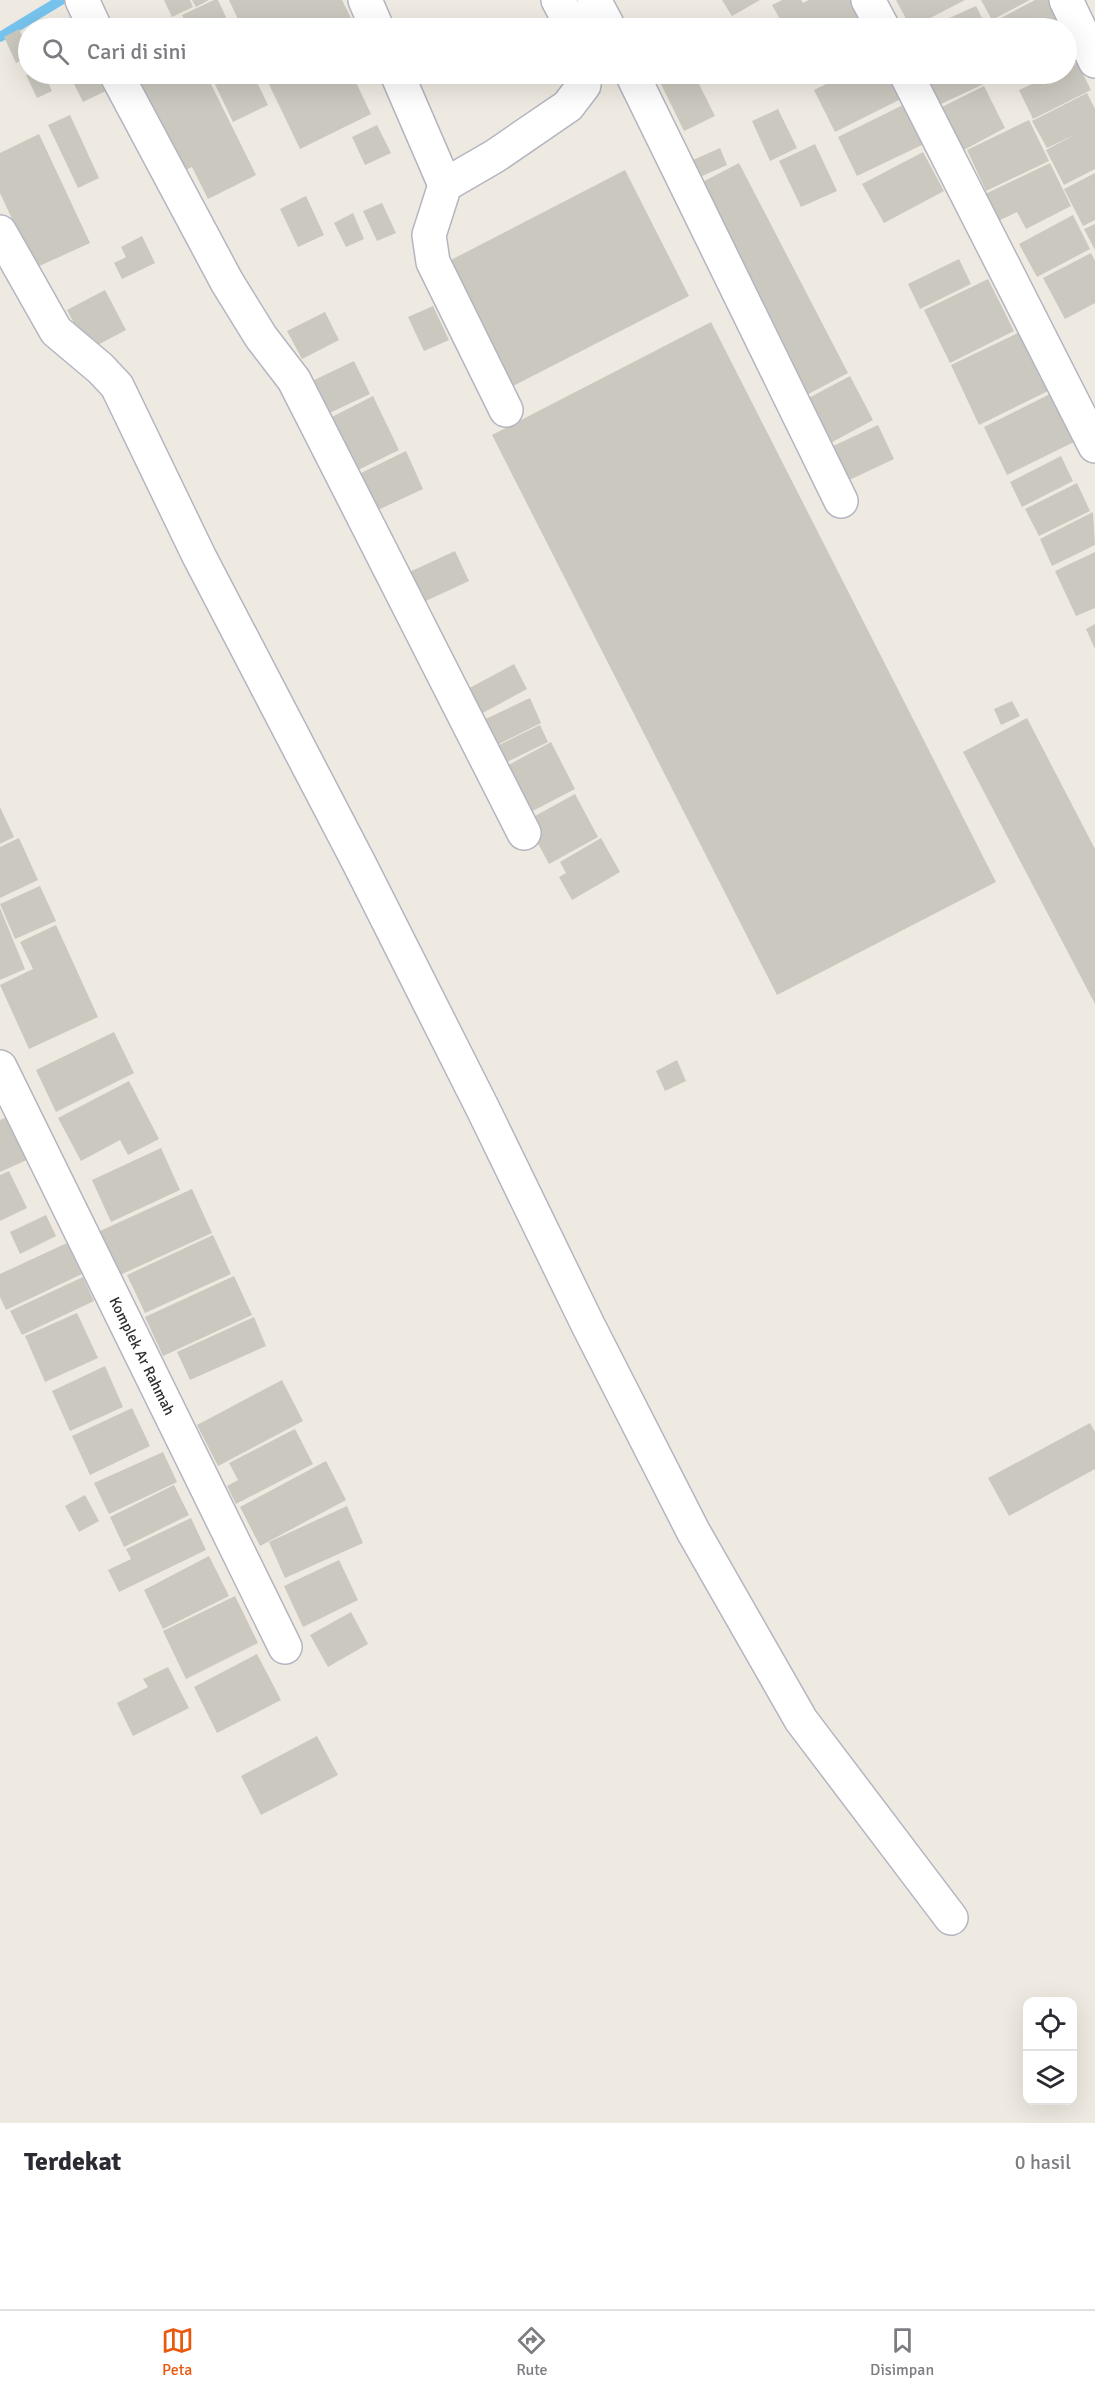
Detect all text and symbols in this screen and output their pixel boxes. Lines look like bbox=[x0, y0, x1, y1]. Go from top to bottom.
search box bbox=[18, 18, 1077, 84]
icon: search bbox=[39, 35, 72, 68]
text: Cari di sini bbox=[87, 38, 187, 65]
street label: Komplek Ar Rahmah bbox=[105, 1294, 179, 1418]
map controls bbox=[1023, 1997, 1077, 2105]
button: locate bbox=[1023, 1997, 1077, 2051]
button: layers bbox=[1023, 2051, 1077, 2105]
text: Terdekat bbox=[24, 2146, 121, 2178]
text: 0 hasil bbox=[1015, 2150, 1071, 2175]
tab: Peta bbox=[161, 2324, 194, 2380]
tab: Rute bbox=[515, 2324, 548, 2380]
tab: Disimpan bbox=[870, 2324, 934, 2380]

